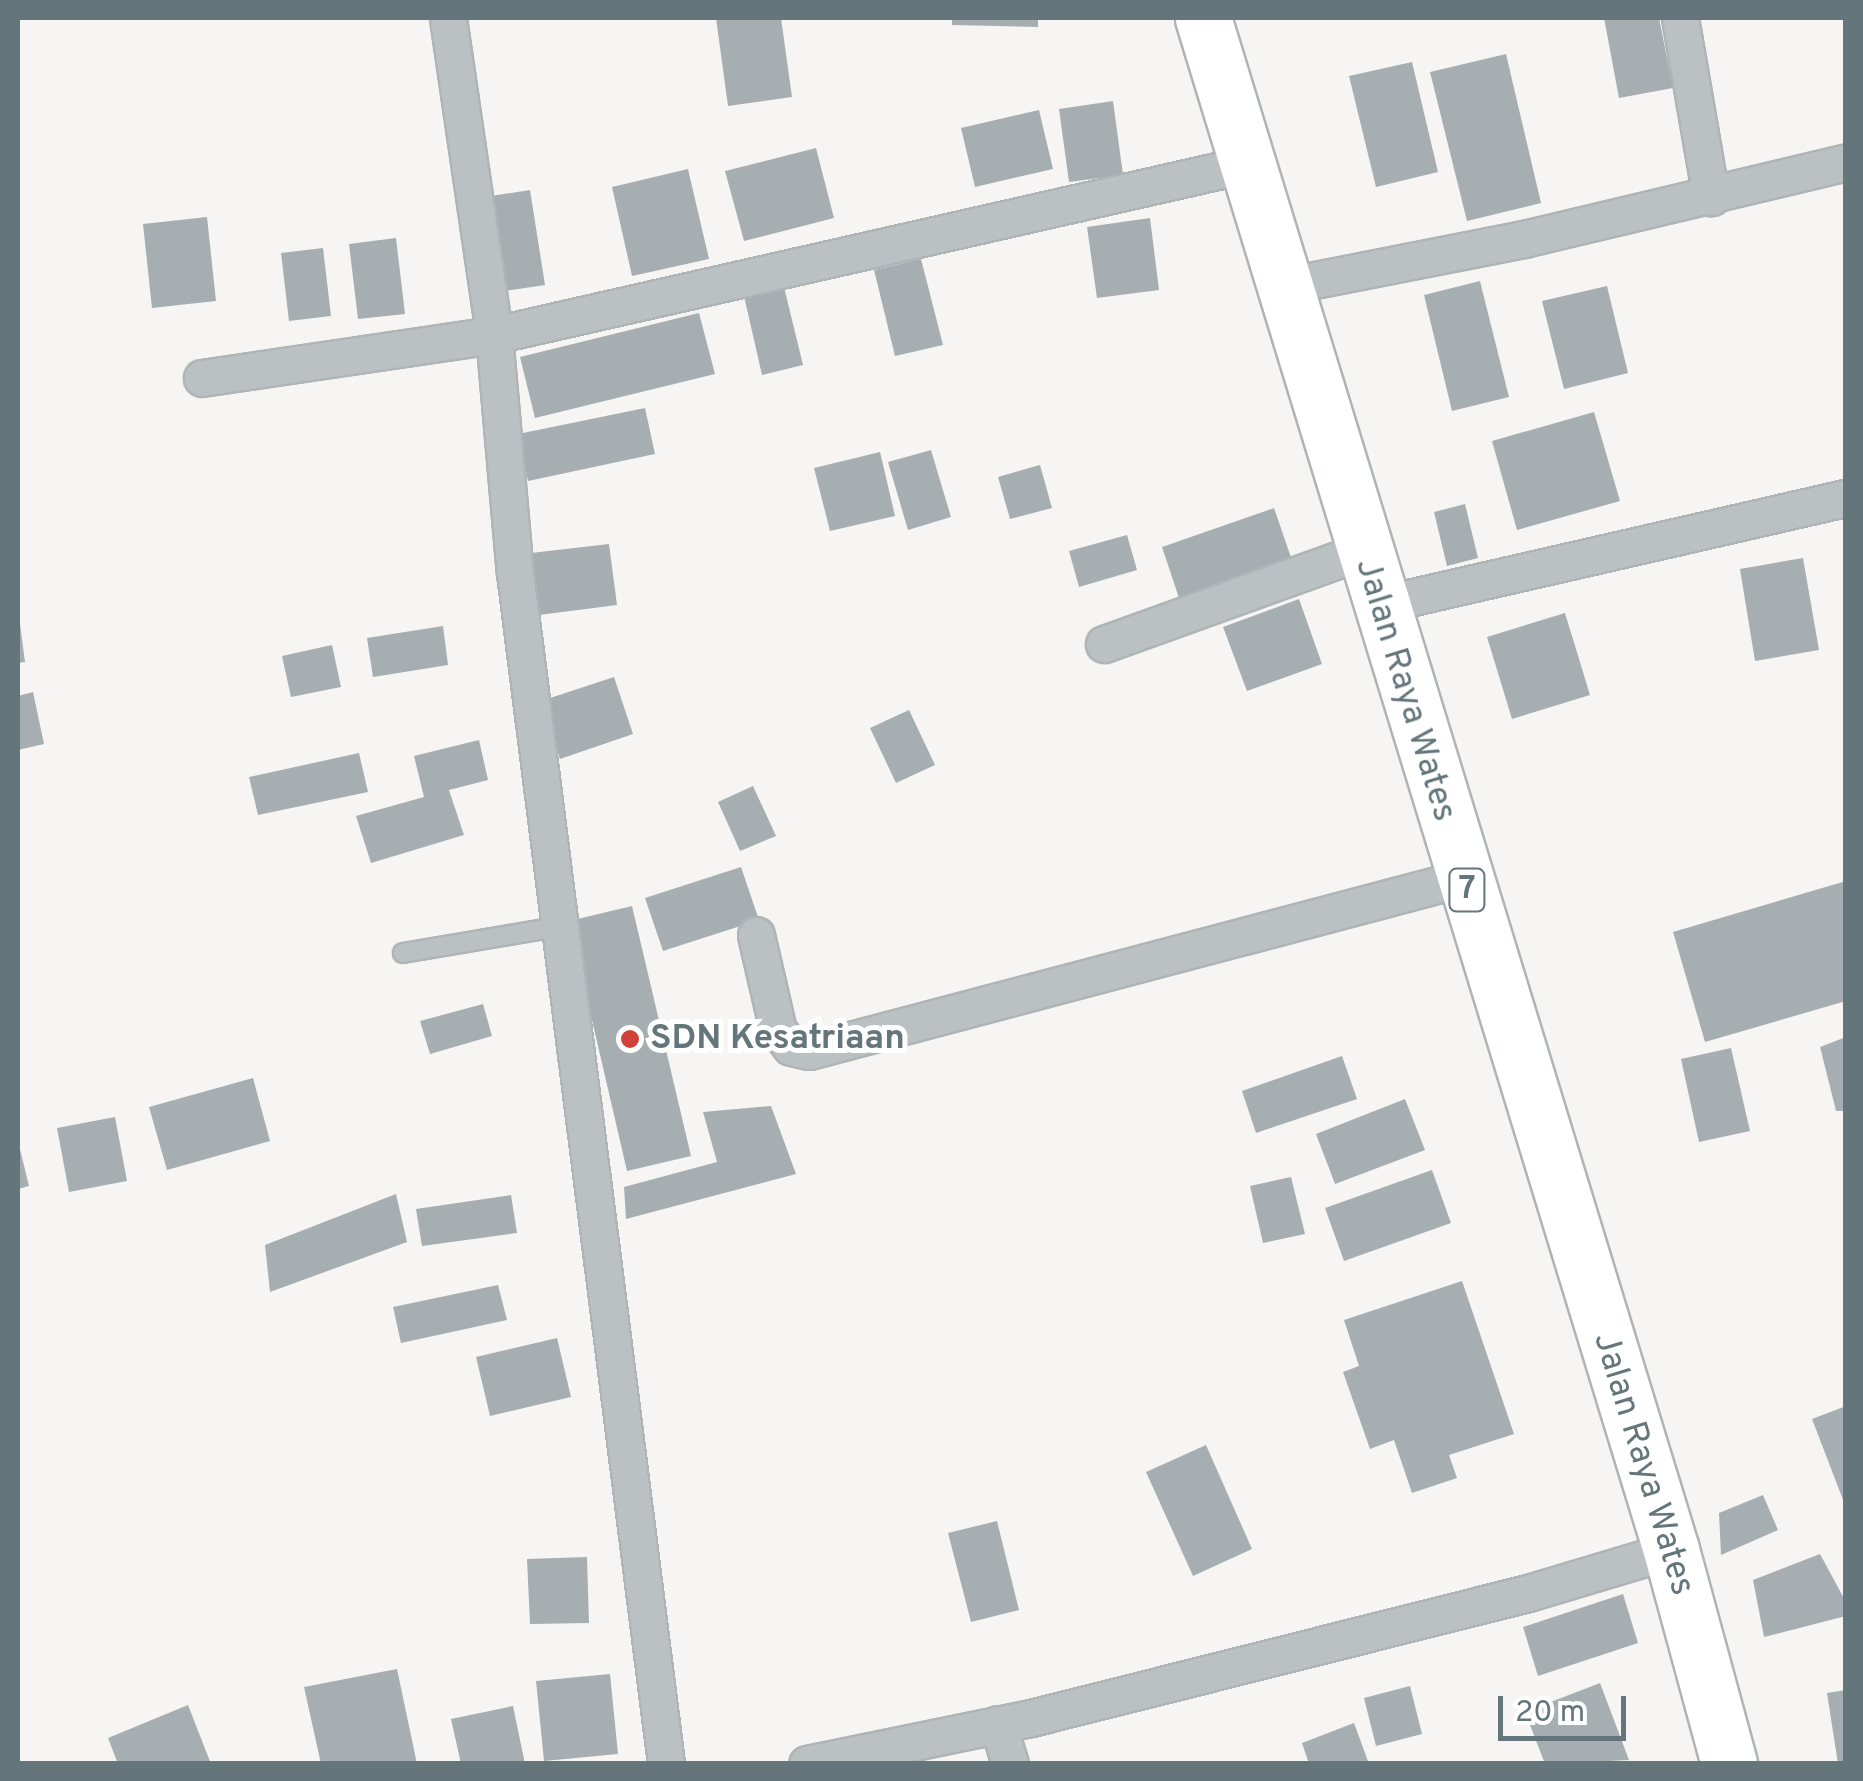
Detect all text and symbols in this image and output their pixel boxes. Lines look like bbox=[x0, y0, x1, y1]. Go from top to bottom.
street label: Jalan Raya Wates bbox=[1345, 553, 1465, 827]
road number: 7 bbox=[1447, 863, 1487, 917]
place label: SDN Kesatriaan bbox=[650, 1018, 905, 1060]
marker: SDN Kesatriaan bbox=[619, 1028, 641, 1050]
street label: Jalan Raya Wates bbox=[1583, 1327, 1703, 1601]
scale bar bbox=[1503, 1676, 1630, 1738]
text: 20 m bbox=[1515, 1695, 1585, 1732]

